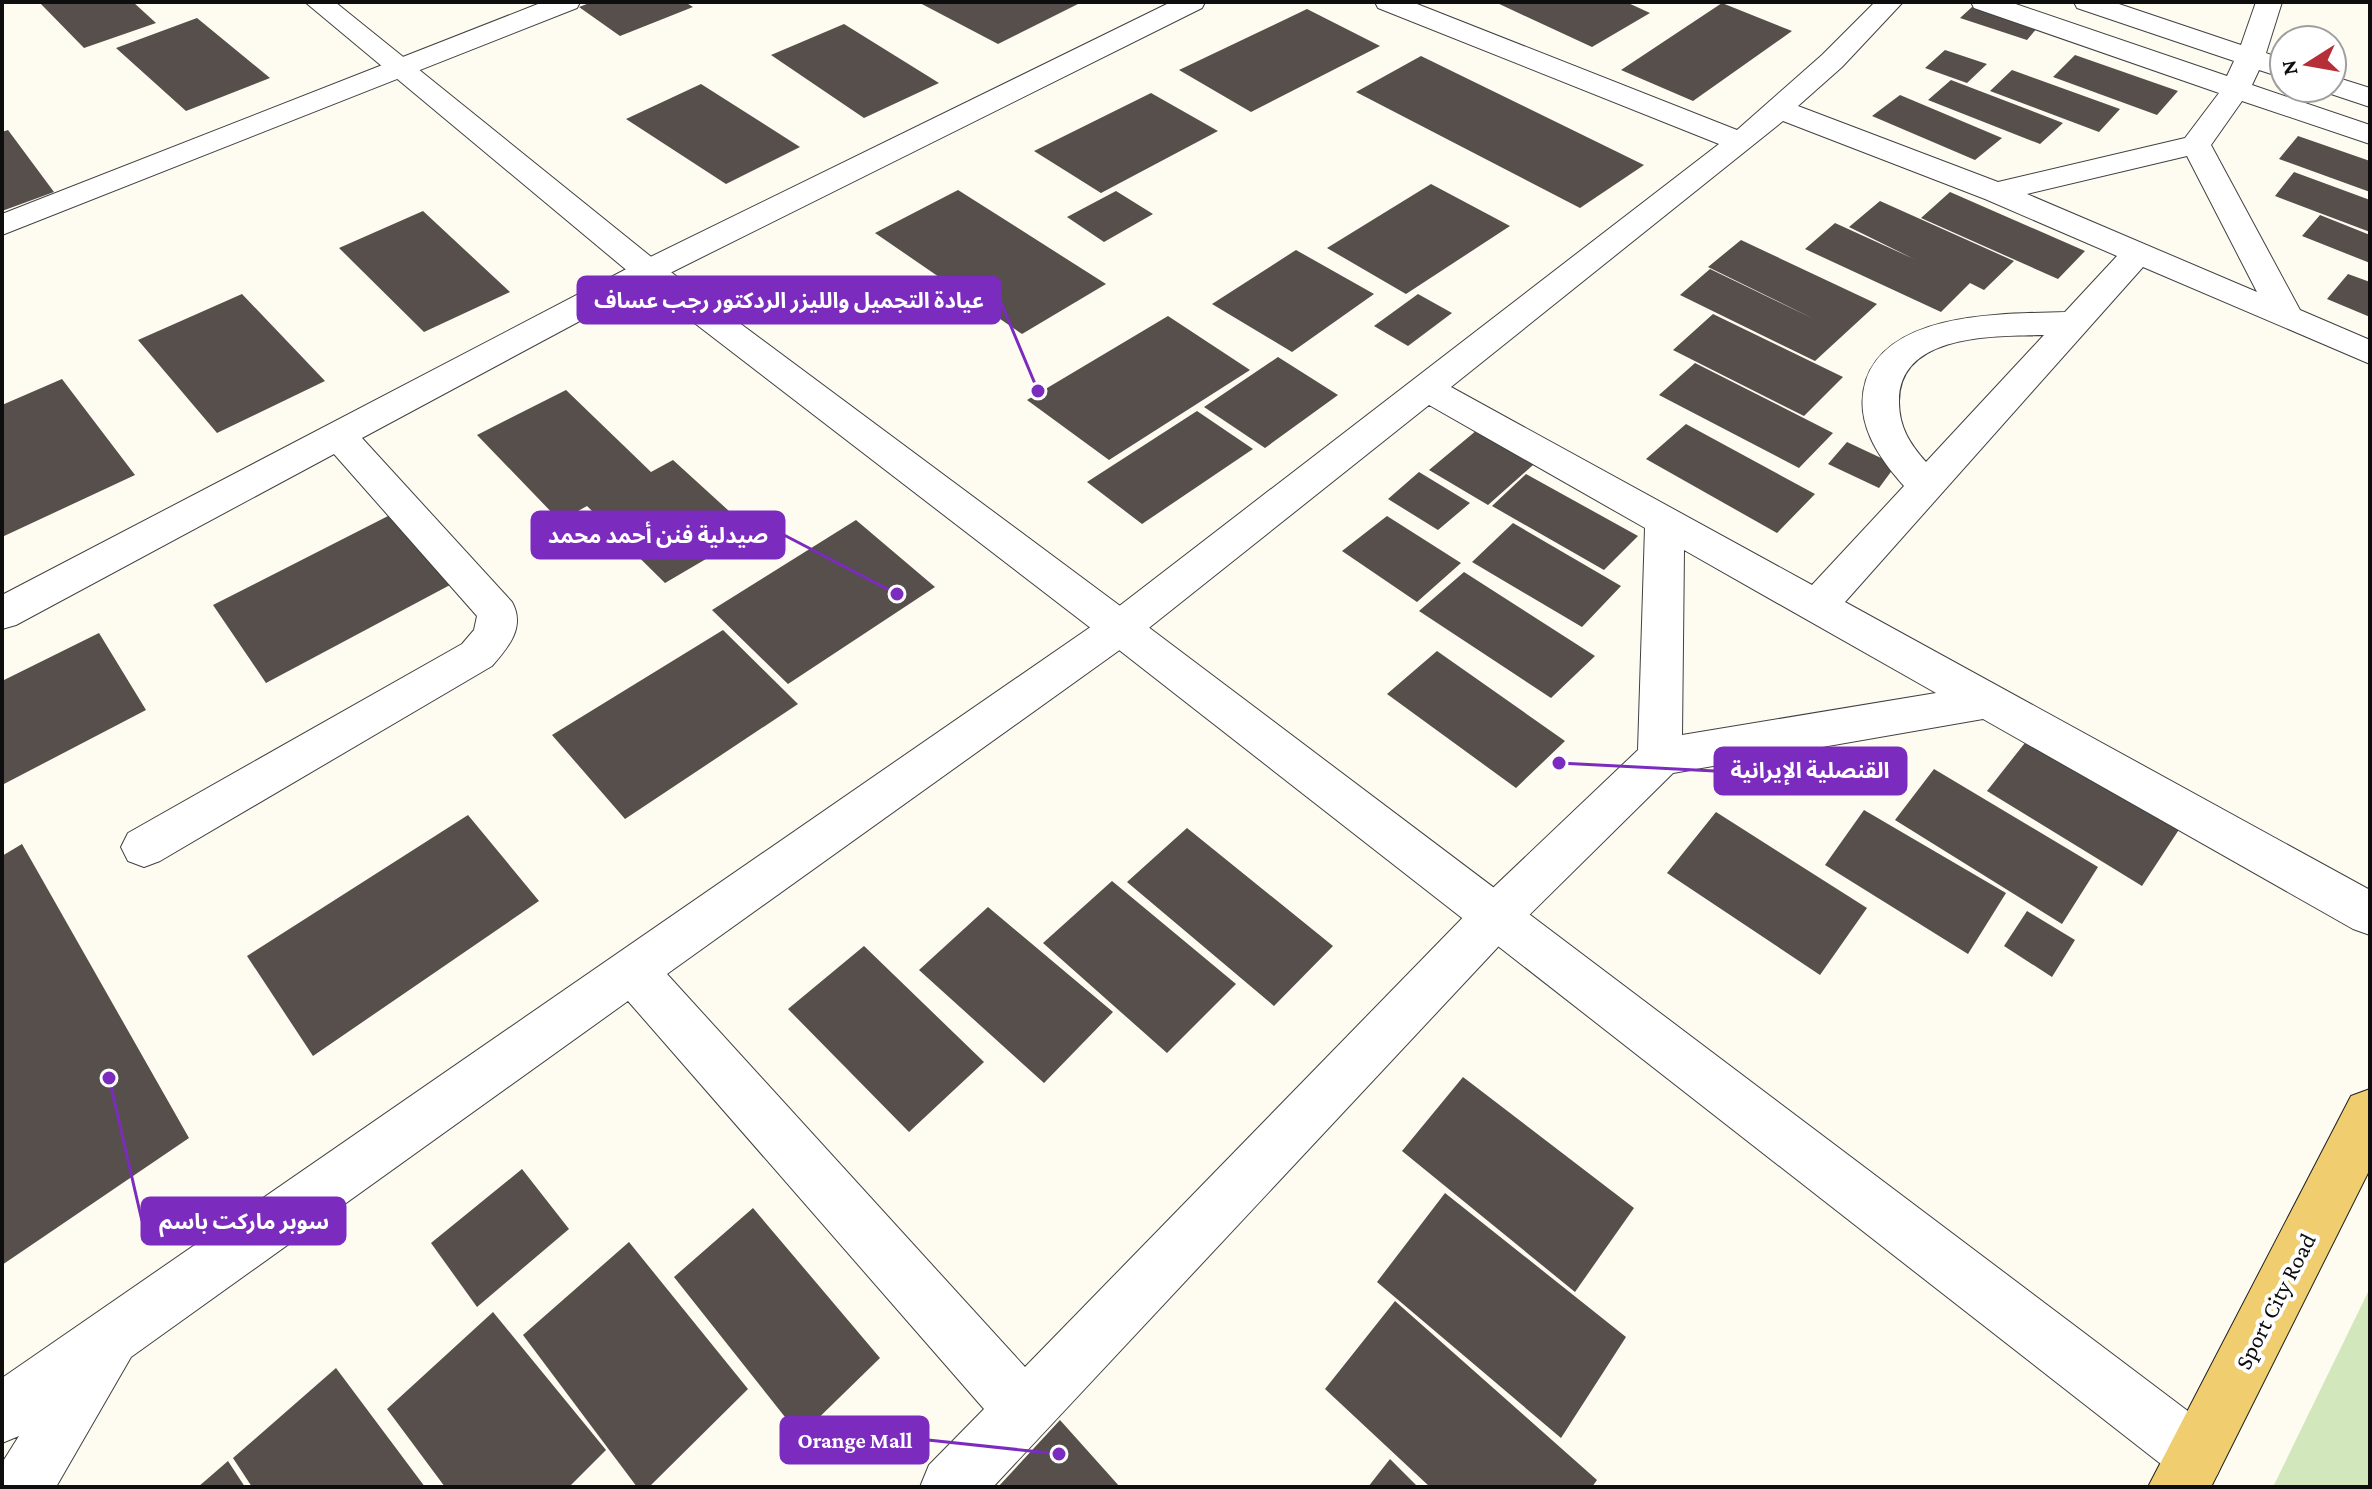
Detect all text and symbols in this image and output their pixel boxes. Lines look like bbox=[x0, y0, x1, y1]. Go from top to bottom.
north arrow bbox=[2268, 24, 2348, 104]
text: N bbox=[2275, 58, 2303, 77]
callout: عيادة التجميل والليزر الردكتور رجب عساف bbox=[578, 277, 1000, 323]
text: عيادة التجميل والليزر الردكتور رجب عساف bbox=[594, 288, 984, 314]
callout: صيدلية فنن أحمد محمد bbox=[532, 512, 784, 558]
text: صيدلية فنن أحمد محمد bbox=[548, 521, 768, 548]
callout: القنصلية الإيرانية bbox=[1715, 748, 1906, 794]
text: القنصلية الإيرانية bbox=[1730, 758, 1890, 786]
callout: سوبر ماركت باسم bbox=[142, 1198, 345, 1244]
text: سوبر ماركت باسم bbox=[159, 1209, 329, 1238]
street label: Sport City Road bbox=[2229, 1228, 2321, 1374]
callout: Orange Mall bbox=[781, 1417, 928, 1463]
text: Orange Mall bbox=[797, 1428, 913, 1453]

